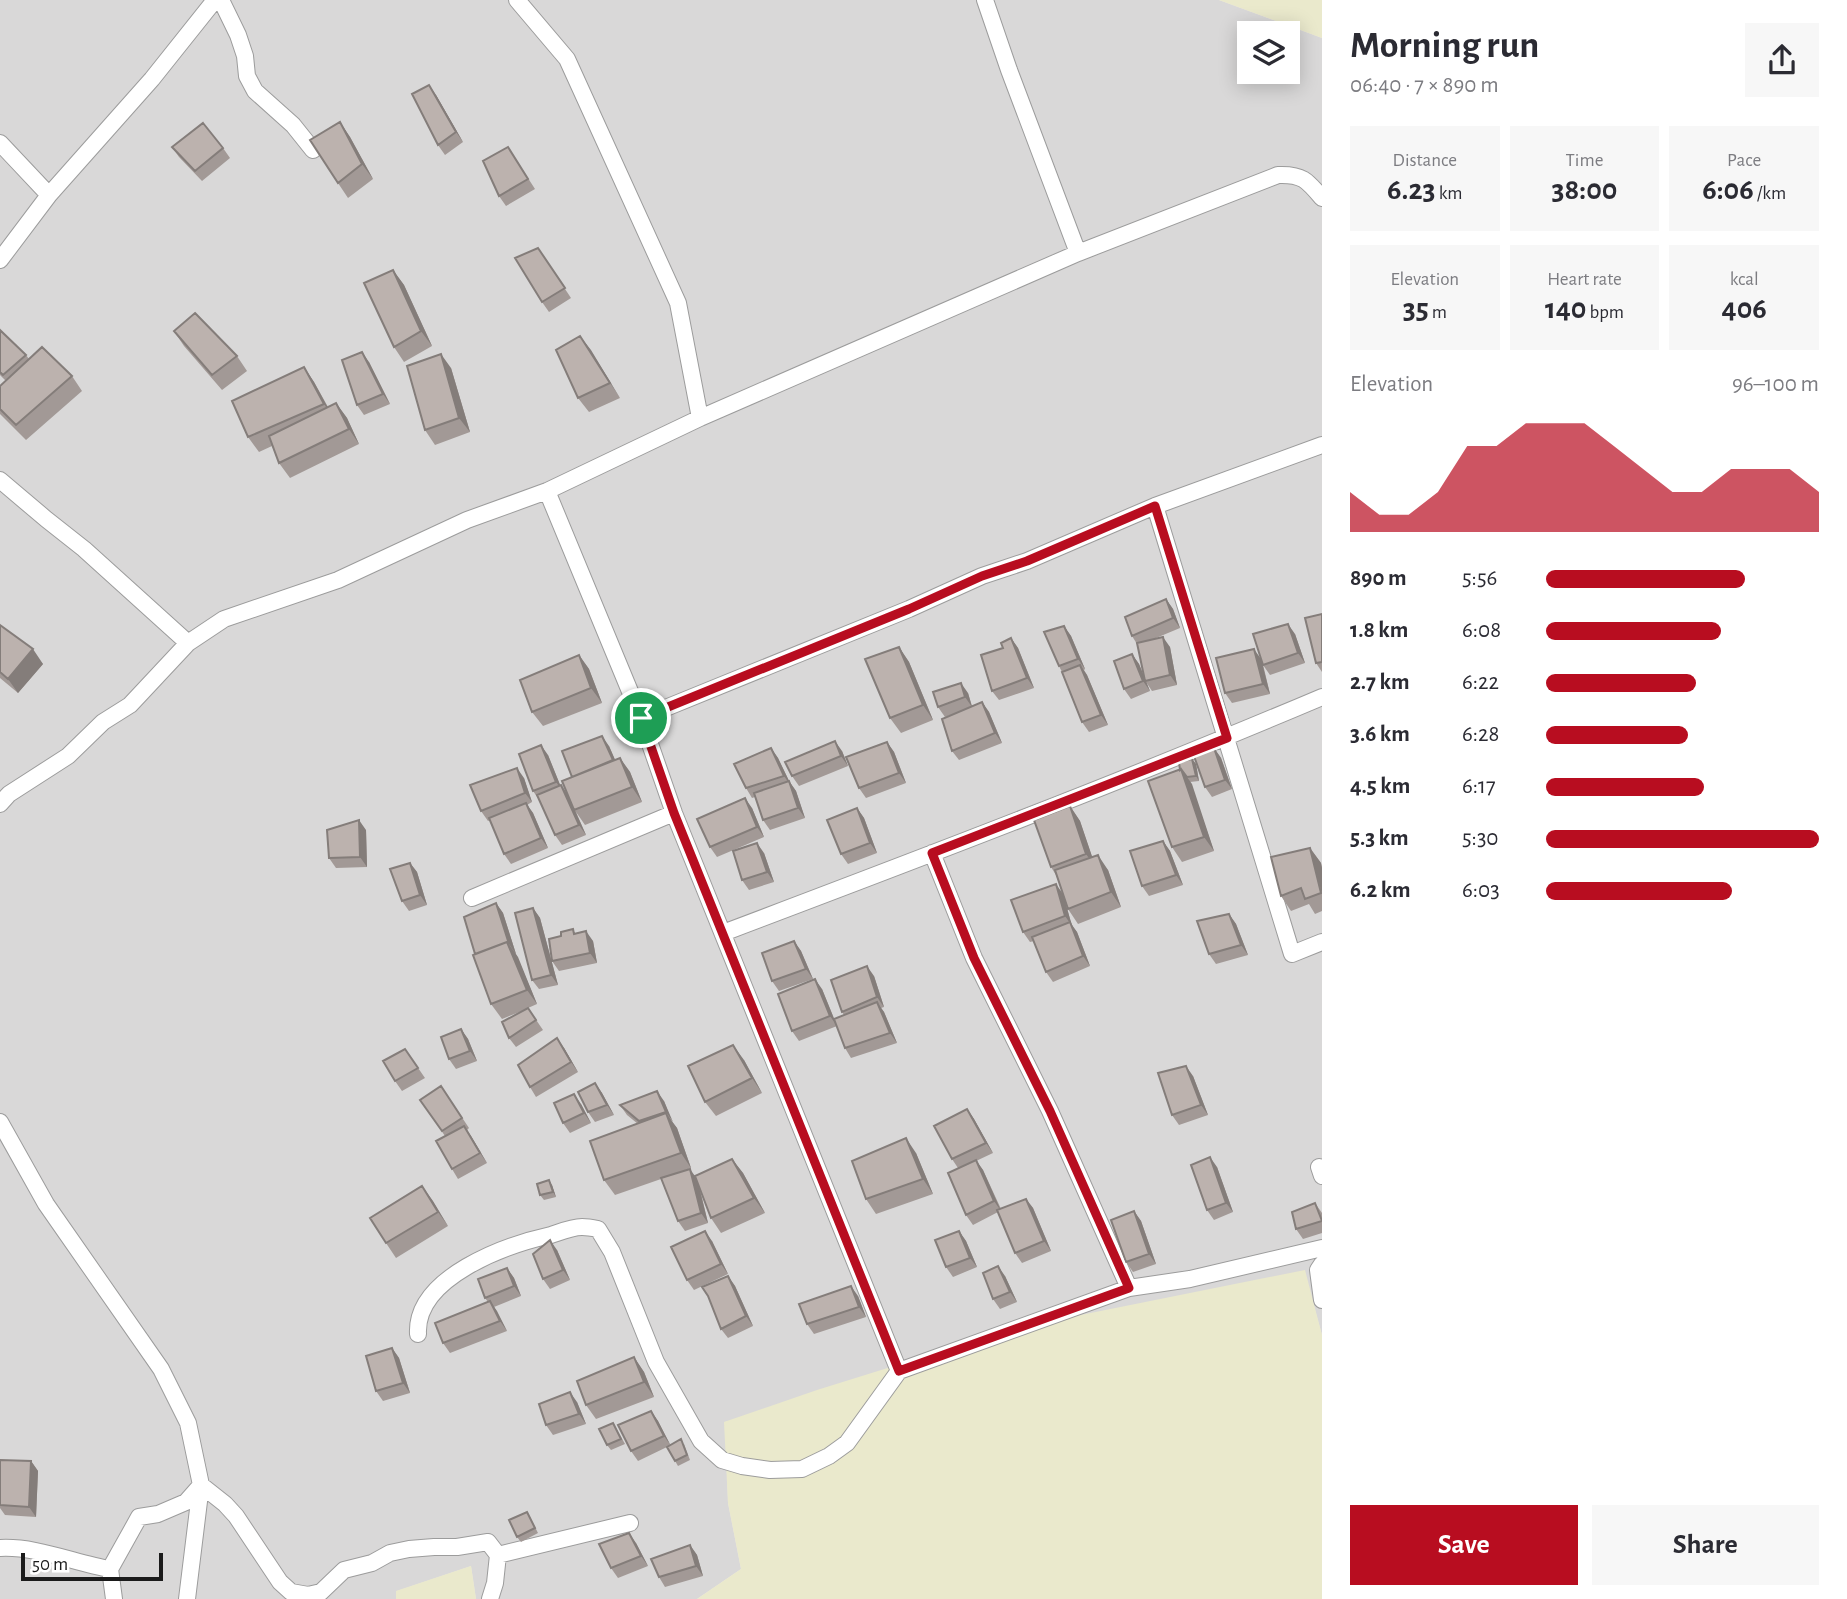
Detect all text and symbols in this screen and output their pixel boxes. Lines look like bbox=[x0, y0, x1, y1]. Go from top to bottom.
map controls bbox=[1237, 21, 1300, 84]
button: layers bbox=[1237, 21, 1300, 84]
button: share bbox=[1745, 23, 1819, 97]
text: Morning run bbox=[1350, 27, 1539, 65]
text: 06:40 · 7 × 890 m bbox=[1350, 74, 1499, 97]
text: Distance bbox=[1393, 151, 1457, 170]
text: Time bbox=[1566, 151, 1603, 170]
text: Pace bbox=[1727, 151, 1761, 170]
text: 6.23 bbox=[1387, 175, 1436, 205]
text: 38:00 bbox=[1552, 175, 1617, 205]
text: 6:06 bbox=[1702, 175, 1754, 205]
text: km bbox=[1436, 184, 1463, 203]
text: /km bbox=[1754, 184, 1786, 203]
text: Elevation bbox=[1390, 270, 1459, 289]
text: Heart rate bbox=[1547, 270, 1622, 289]
text: kcal bbox=[1730, 270, 1759, 289]
text: 35 bbox=[1403, 294, 1429, 324]
text: 140 bbox=[1545, 294, 1586, 324]
text: 406 bbox=[1722, 294, 1767, 324]
text: m bbox=[1429, 303, 1447, 322]
text: bpm bbox=[1586, 303, 1624, 322]
text: Elevation bbox=[1350, 373, 1433, 396]
text: 96–100 m bbox=[1732, 373, 1819, 396]
text: 890 m bbox=[1350, 567, 1406, 590]
text: 5:56 bbox=[1462, 567, 1497, 590]
text: 1.8 km bbox=[1350, 619, 1408, 642]
text: 6:08 bbox=[1462, 619, 1501, 642]
text: 2.7 km bbox=[1350, 671, 1409, 694]
text: 6:22 bbox=[1462, 671, 1499, 694]
pin bbox=[611, 688, 671, 748]
icon: arrive bbox=[622, 699, 660, 737]
text: 3.6 km bbox=[1350, 723, 1410, 746]
text: 6:28 bbox=[1462, 723, 1499, 746]
text: 4.5 km bbox=[1350, 775, 1410, 798]
text: 6:17 bbox=[1462, 775, 1496, 798]
text: 5.3 km bbox=[1350, 827, 1409, 850]
text: 5:30 bbox=[1462, 827, 1499, 850]
text: 6.2 km bbox=[1350, 879, 1411, 902]
text: 6:03 bbox=[1462, 879, 1500, 902]
button: Save bbox=[1350, 1505, 1578, 1585]
button: Share bbox=[1592, 1505, 1819, 1585]
scale bar bbox=[21, 1550, 163, 1582]
text: 50 m bbox=[32, 1555, 68, 1574]

